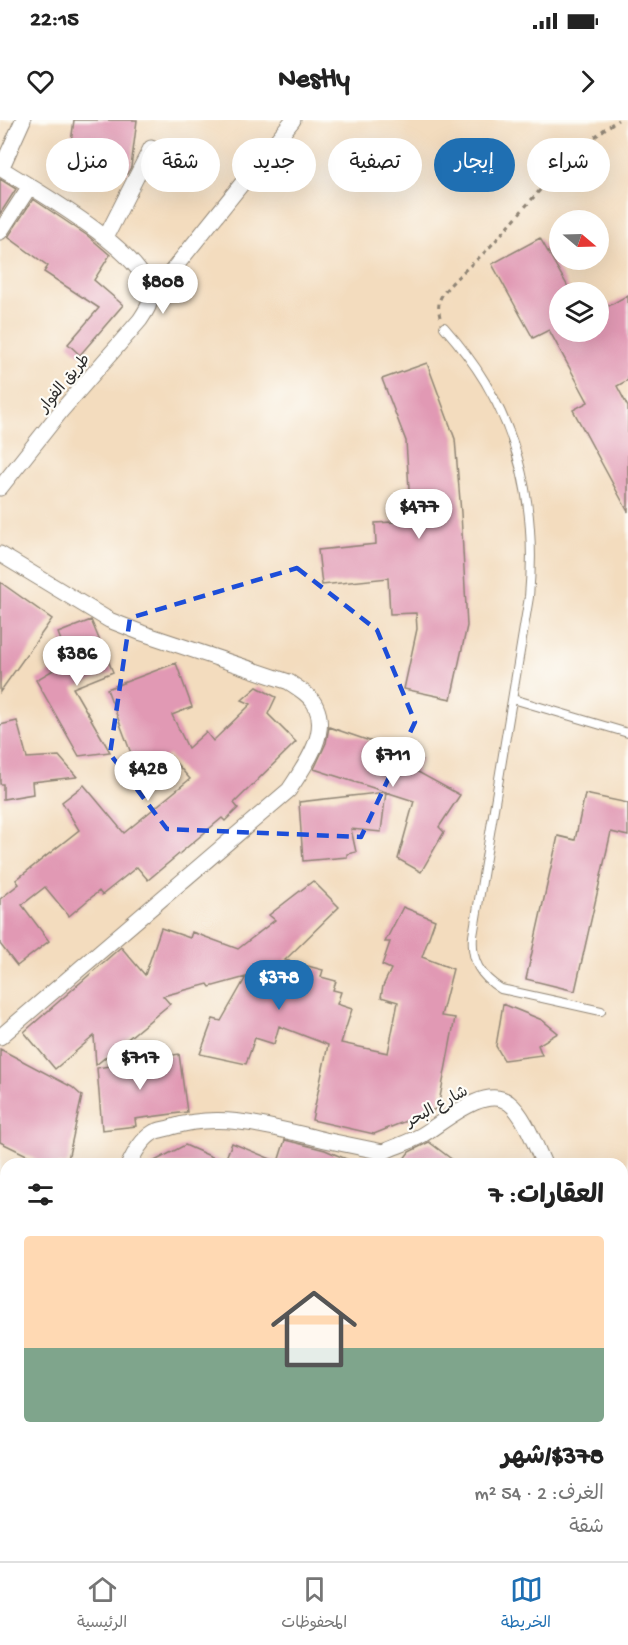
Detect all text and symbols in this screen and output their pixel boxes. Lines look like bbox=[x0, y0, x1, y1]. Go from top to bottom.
text: 22:15 bbox=[30, 8, 79, 34]
icon: heart bbox=[24, 65, 57, 98]
text: Nestly bbox=[278, 65, 350, 97]
icon: forward bbox=[571, 65, 604, 98]
chip: منزل bbox=[46, 138, 129, 192]
chip: شقة bbox=[141, 138, 220, 192]
chip: جديد bbox=[232, 138, 316, 192]
chip: تصفية bbox=[328, 138, 422, 192]
chip: إيجار bbox=[434, 138, 515, 192]
chip: شراء bbox=[527, 138, 610, 192]
north arrow bbox=[549, 210, 609, 270]
map controls bbox=[549, 210, 609, 342]
pin: $808 bbox=[127, 264, 199, 315]
text: $808 bbox=[142, 272, 184, 295]
button: layers bbox=[549, 282, 609, 342]
street label: طريق الفوار bbox=[35, 351, 96, 419]
pin: $477 bbox=[383, 489, 455, 540]
text: $477 bbox=[399, 497, 439, 520]
pin: $386 bbox=[41, 636, 113, 687]
text: $386 bbox=[57, 644, 97, 667]
pin: $711 bbox=[357, 737, 429, 788]
text: $711 bbox=[375, 745, 411, 768]
pin: $428 bbox=[112, 751, 184, 802]
text: $428 bbox=[128, 759, 168, 782]
pin: $378 bbox=[243, 960, 315, 1011]
text: $378 bbox=[259, 968, 299, 991]
pin: $717 bbox=[104, 1040, 176, 1091]
text: $717 bbox=[121, 1048, 159, 1071]
street label: شارع البحر bbox=[401, 1083, 472, 1134]
icon: filters bbox=[24, 1178, 57, 1211]
text: العقارات: 7 bbox=[489, 1182, 604, 1213]
icon: home bbox=[260, 1275, 368, 1383]
text: $378/شهر bbox=[502, 1443, 604, 1474]
text: الغرف: 2 · 54 m² bbox=[474, 1484, 604, 1507]
text: شقة bbox=[569, 1517, 604, 1540]
tab: الرئيسية bbox=[77, 1573, 127, 1636]
tab: المحفوظات bbox=[281, 1573, 347, 1636]
tab: الخريطة bbox=[501, 1573, 551, 1636]

